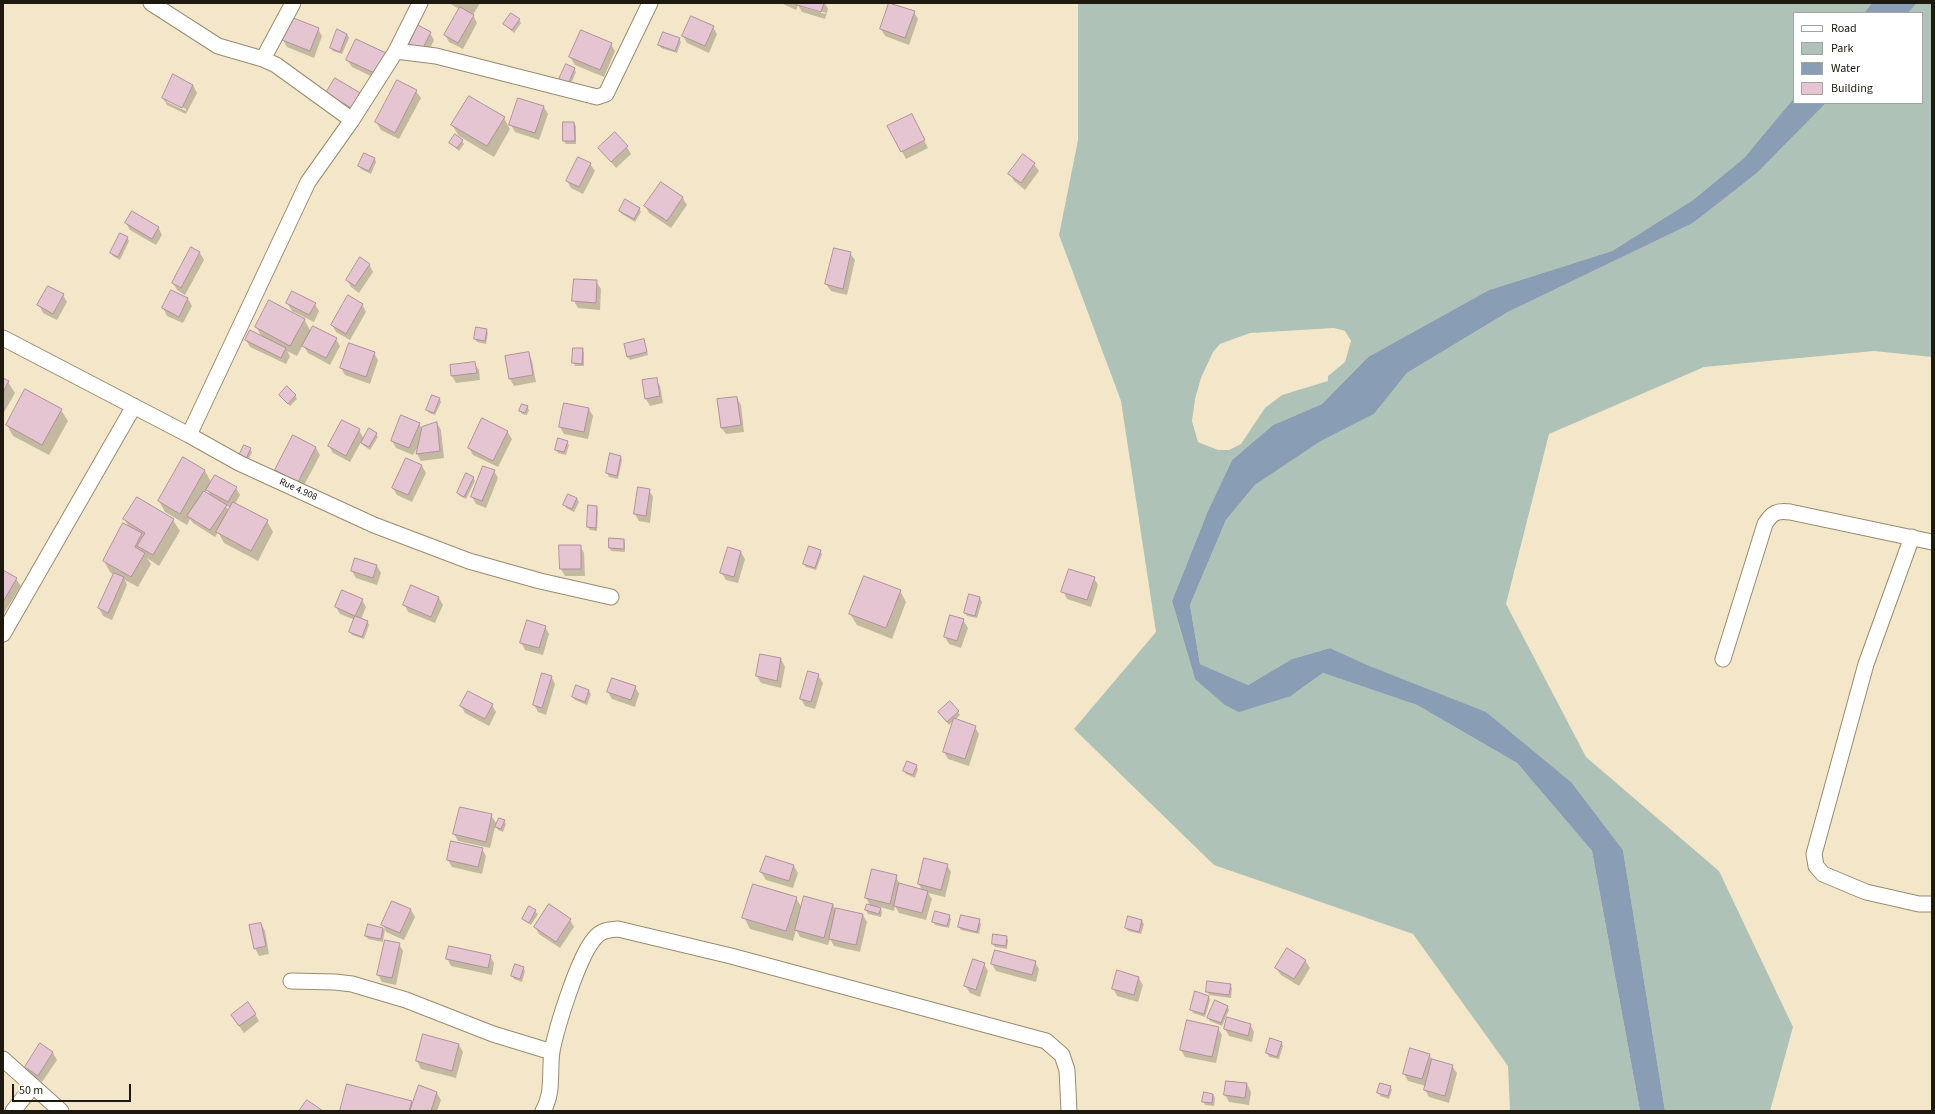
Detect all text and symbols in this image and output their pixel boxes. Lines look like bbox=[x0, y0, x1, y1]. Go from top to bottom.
legend bbox=[1793, 12, 1923, 104]
text: Road bbox=[1831, 20, 1857, 37]
text: Park bbox=[1831, 40, 1853, 57]
text: Water bbox=[1831, 60, 1860, 77]
text: Building bbox=[1831, 80, 1873, 97]
street label: Rue 4.908 bbox=[277, 476, 319, 504]
scale bar bbox=[14, 1076, 133, 1102]
text: 50 m bbox=[19, 1082, 43, 1099]

